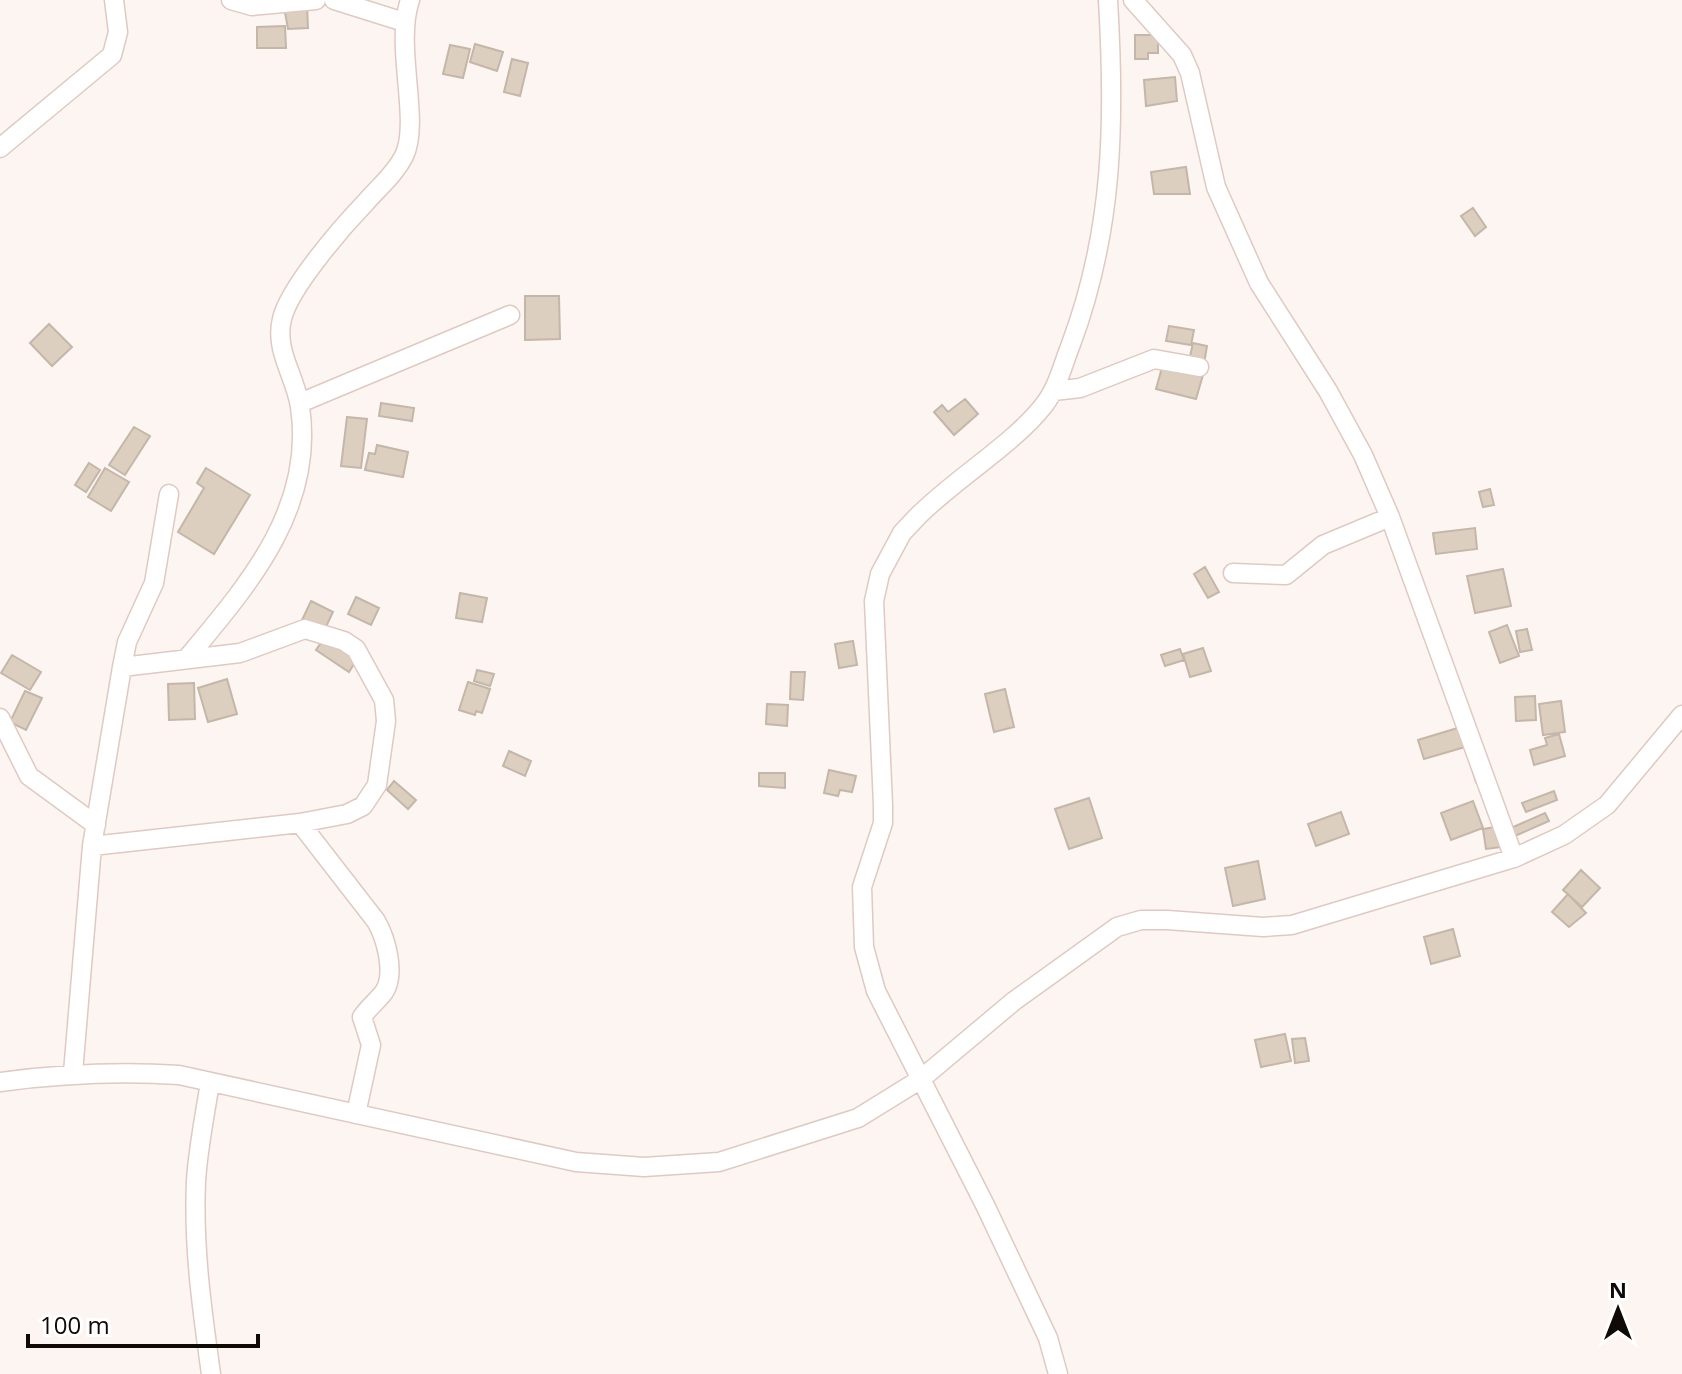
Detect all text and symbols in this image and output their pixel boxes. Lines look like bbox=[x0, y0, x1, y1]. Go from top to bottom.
north arrow bbox=[1578, 1270, 1658, 1350]
text: N bbox=[1609, 1274, 1627, 1304]
scale bar bbox=[28, 1298, 258, 1348]
text: 100 m bbox=[40, 1308, 110, 1341]

